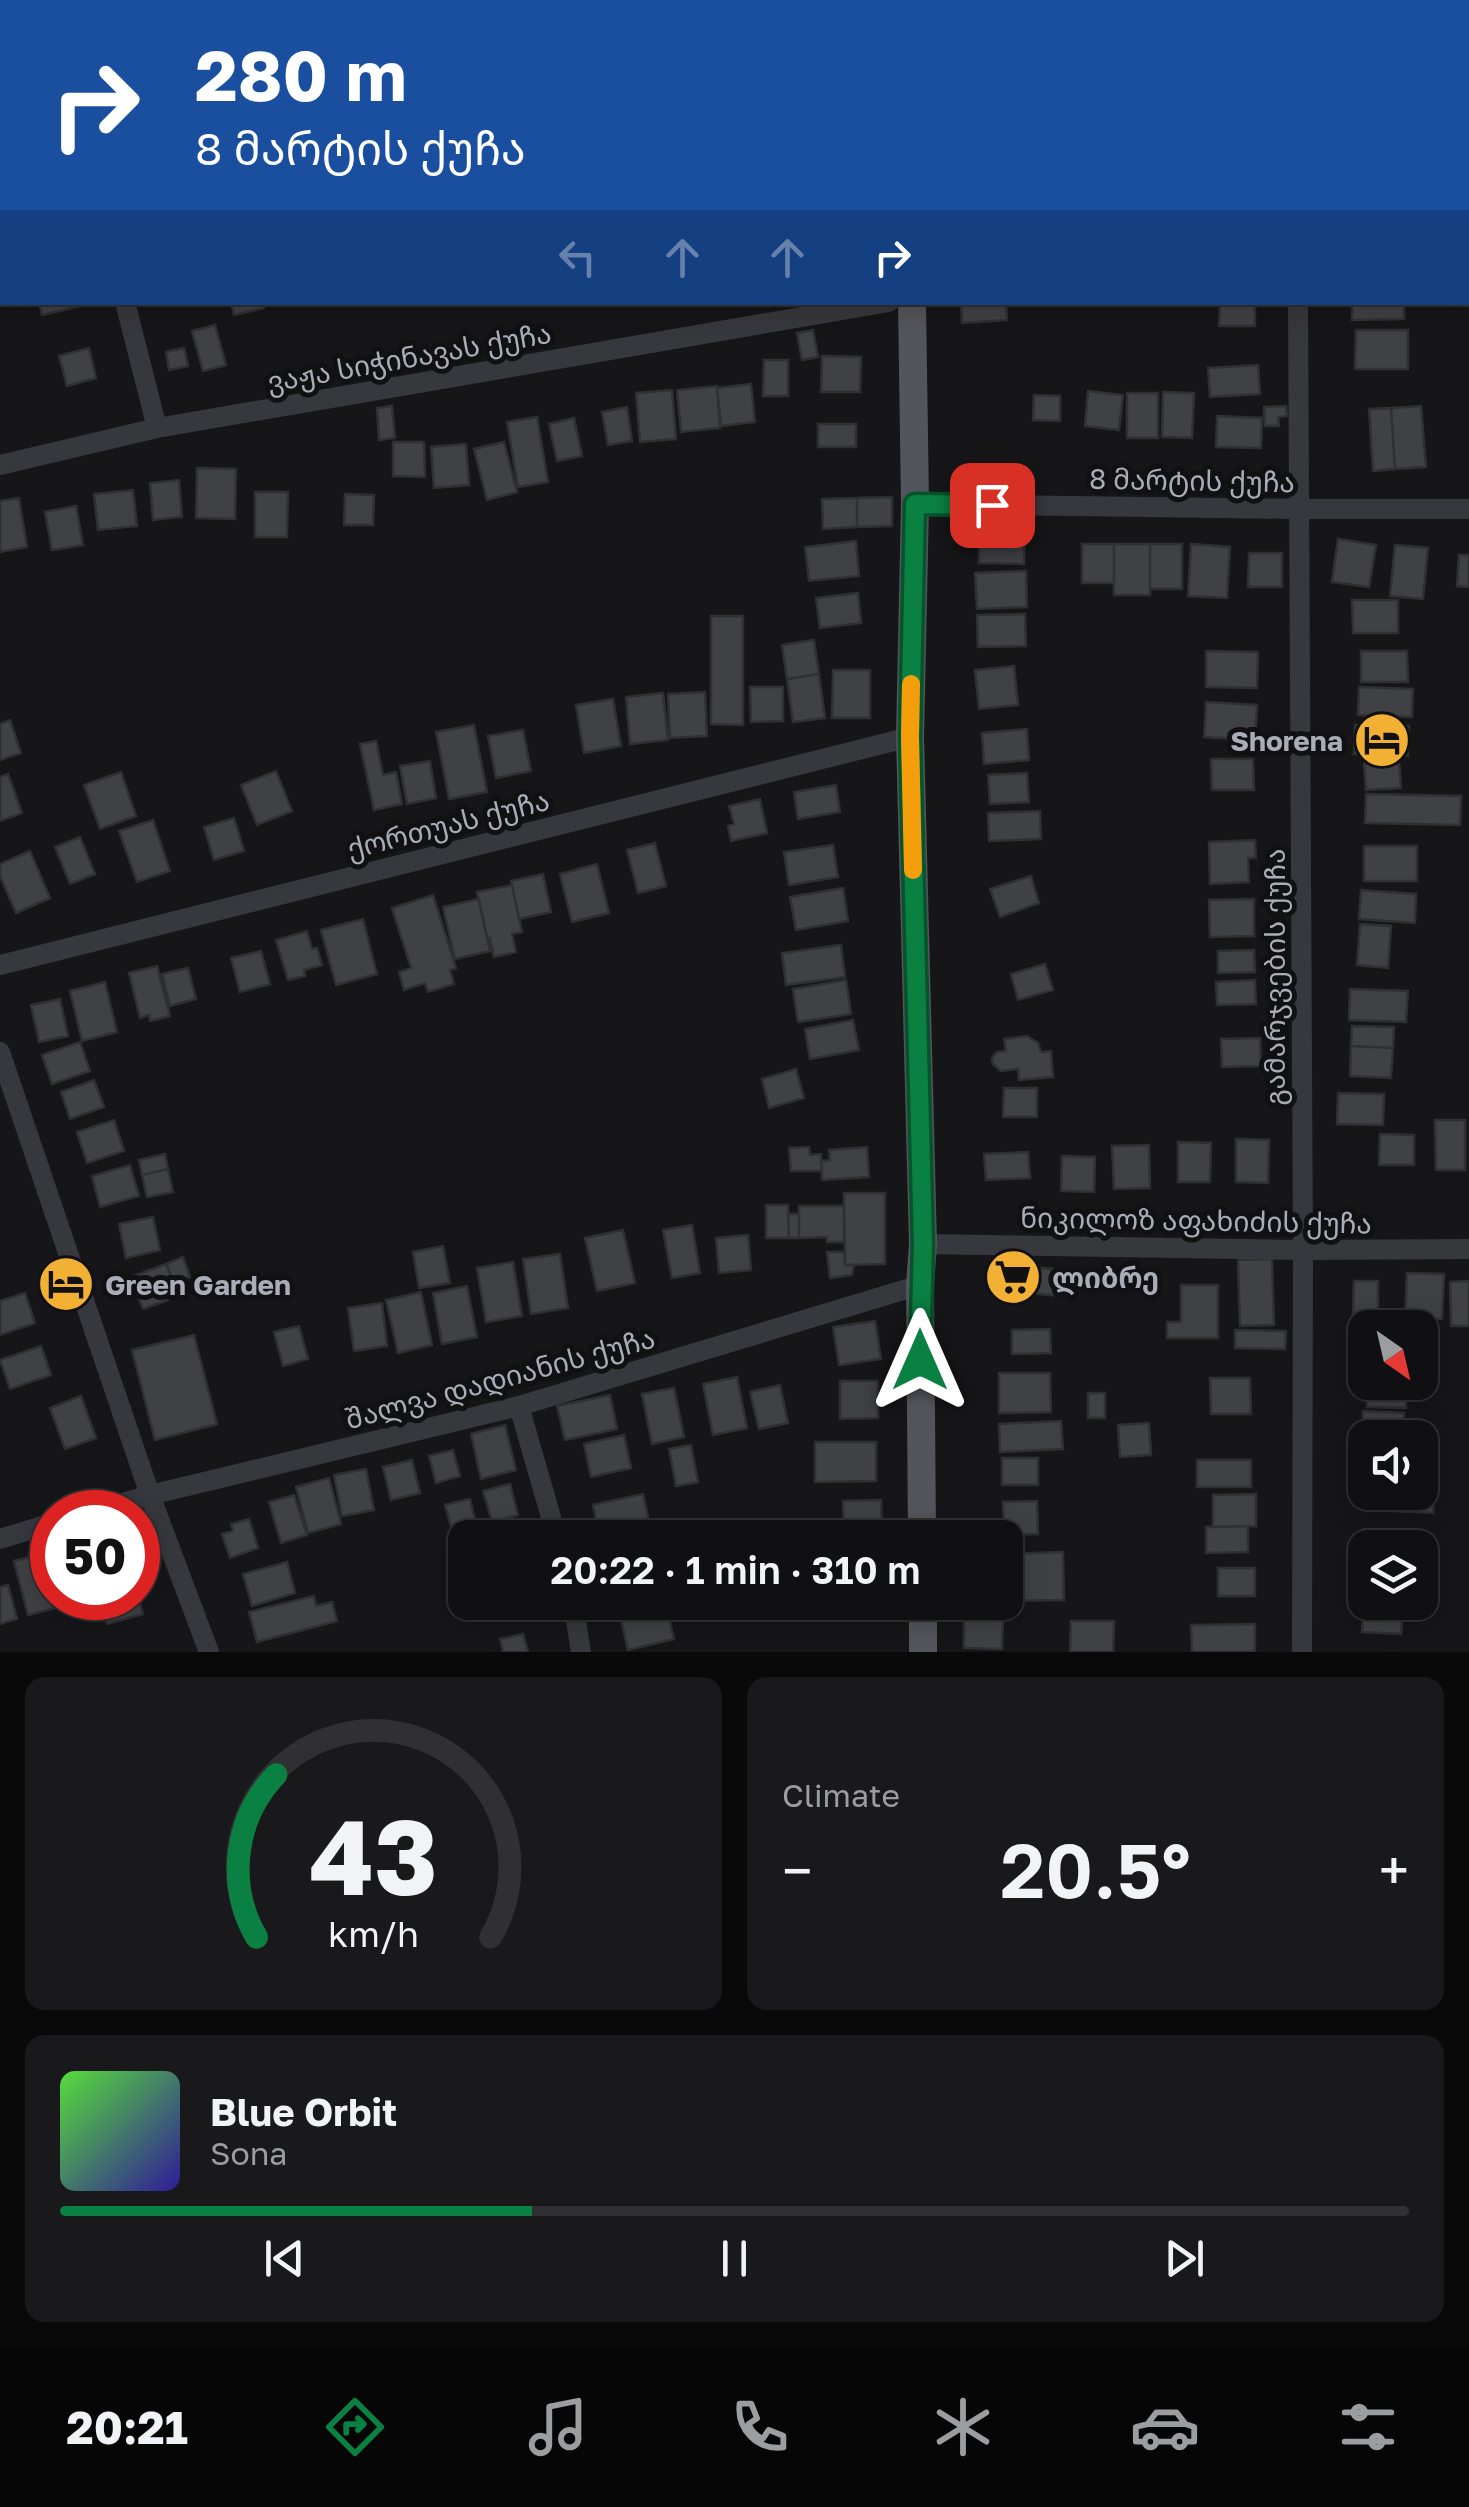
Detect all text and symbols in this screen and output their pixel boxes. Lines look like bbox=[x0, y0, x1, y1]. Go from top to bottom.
text: 280 m bbox=[195, 32, 407, 116]
icon: right bbox=[30, 40, 160, 170]
text: 8 მარტის ქუჩა bbox=[195, 121, 526, 175]
icon: left bbox=[550, 230, 605, 285]
icon: ahead bbox=[655, 230, 710, 285]
icon: ahead bbox=[760, 230, 815, 285]
icon: right bbox=[865, 230, 920, 285]
street label: ვაჟა სიჭინავას ქუჩა bbox=[264, 316, 554, 399]
street label: 8 მარტის ქუჩა bbox=[1089, 462, 1295, 499]
pin bbox=[950, 463, 1035, 548]
icon: arrive bbox=[965, 478, 1020, 533]
hotel icon: Shorena bbox=[1352, 710, 1412, 770]
place label: Shorena bbox=[1230, 724, 1343, 757]
street label: ქორთუას ქუჩა bbox=[343, 783, 553, 866]
street label: გამარჯვების ქუჩა bbox=[1258, 848, 1292, 1106]
street label: ნიკილოზ აფახიძის ქუჩა bbox=[1020, 1200, 1372, 1241]
supermarket icon: ლიბრე bbox=[983, 1247, 1043, 1307]
hotel icon: Green Garden bbox=[36, 1254, 96, 1314]
place label: ლიბრე bbox=[1052, 1261, 1159, 1296]
place label: Green Garden bbox=[105, 1268, 291, 1301]
position arrow bbox=[868, 1308, 972, 1412]
north arrow bbox=[1348, 1310, 1438, 1400]
map controls bbox=[1348, 1310, 1438, 1620]
street label: შალვა დადიანის ქუჩა bbox=[342, 1321, 659, 1436]
button: sound bbox=[1348, 1420, 1438, 1510]
speed limit sign: 50 bbox=[30, 1490, 160, 1620]
button: layers bbox=[1348, 1530, 1438, 1620]
text: 20:22 · 1 min · 310 m bbox=[550, 1547, 921, 1592]
text: Climate bbox=[782, 1776, 900, 1814]
text: 43 bbox=[309, 1793, 438, 1918]
text: 20.5° bbox=[1000, 1824, 1191, 1915]
text: − bbox=[782, 1837, 812, 1903]
text: + bbox=[1379, 1837, 1409, 1903]
text: km/h bbox=[328, 1912, 419, 1955]
text: Blue Orbit bbox=[210, 2089, 397, 2134]
text: Sona bbox=[210, 2134, 287, 2172]
icon: previous bbox=[257, 2231, 312, 2286]
icon: pause bbox=[707, 2231, 762, 2286]
icon: next bbox=[1157, 2231, 1212, 2286]
icon: directions bbox=[320, 2392, 390, 2462]
icon: music bbox=[523, 2392, 593, 2462]
icon: phone bbox=[725, 2392, 795, 2462]
icon: climate bbox=[928, 2392, 998, 2462]
icon: car bbox=[1130, 2392, 1200, 2462]
icon: filters bbox=[1333, 2392, 1403, 2462]
text: 20:21 bbox=[66, 2400, 188, 2454]

